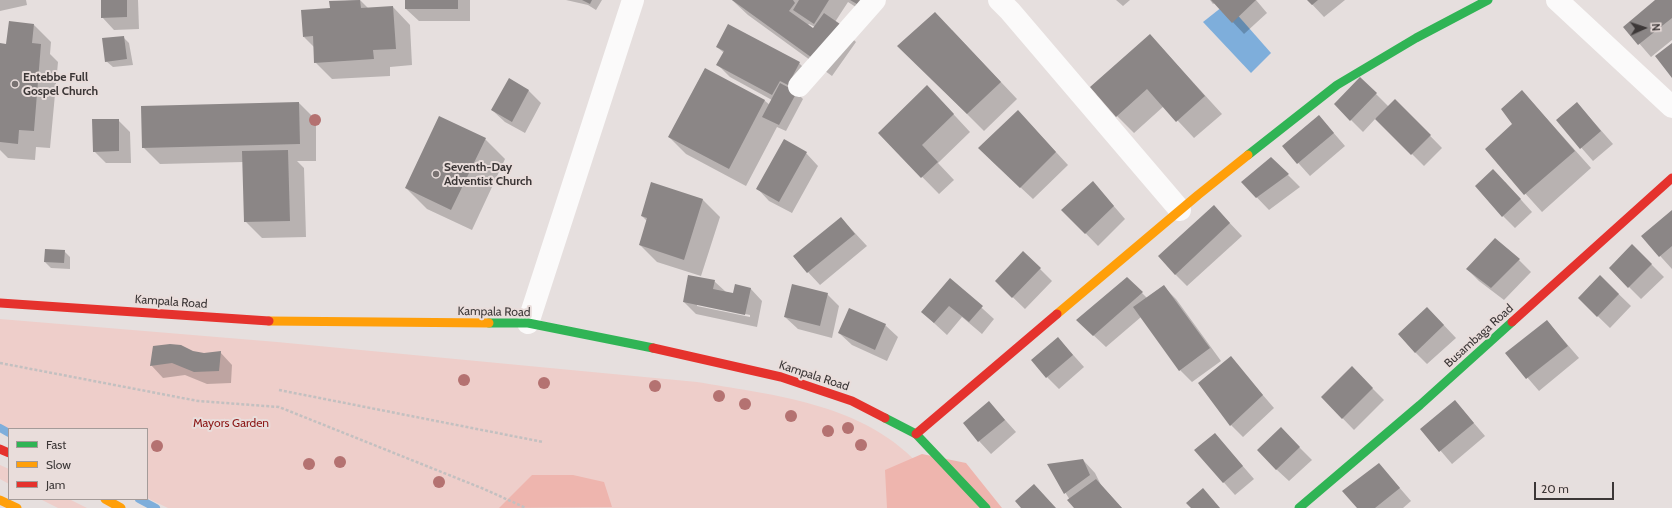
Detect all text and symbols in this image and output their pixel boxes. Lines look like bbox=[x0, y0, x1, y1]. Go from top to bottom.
north arrow bbox=[1624, 8, 1664, 48]
text: N bbox=[1649, 23, 1663, 32]
place label: Entebbe Full Gospel Church bbox=[23, 70, 98, 98]
marker: Entebbe Full Gospel Church bbox=[10, 79, 20, 89]
place label: Seventh-Day Adventist Church bbox=[444, 160, 532, 188]
marker: Seventh-Day Adventist Church bbox=[431, 169, 441, 179]
street label: Kampala Road bbox=[134, 292, 208, 312]
street label: Busambaga Road bbox=[1442, 301, 1516, 371]
street label: Kampala Road bbox=[457, 304, 531, 320]
street label: Kampala Road bbox=[777, 358, 851, 394]
park label: Mayors Garden bbox=[193, 416, 269, 430]
legend bbox=[8, 428, 148, 500]
text: Fast bbox=[46, 437, 66, 452]
text: Slow bbox=[46, 457, 71, 472]
scale bar bbox=[1536, 474, 1616, 500]
text: Jam bbox=[46, 477, 65, 492]
text: 20 m bbox=[1541, 481, 1569, 496]

